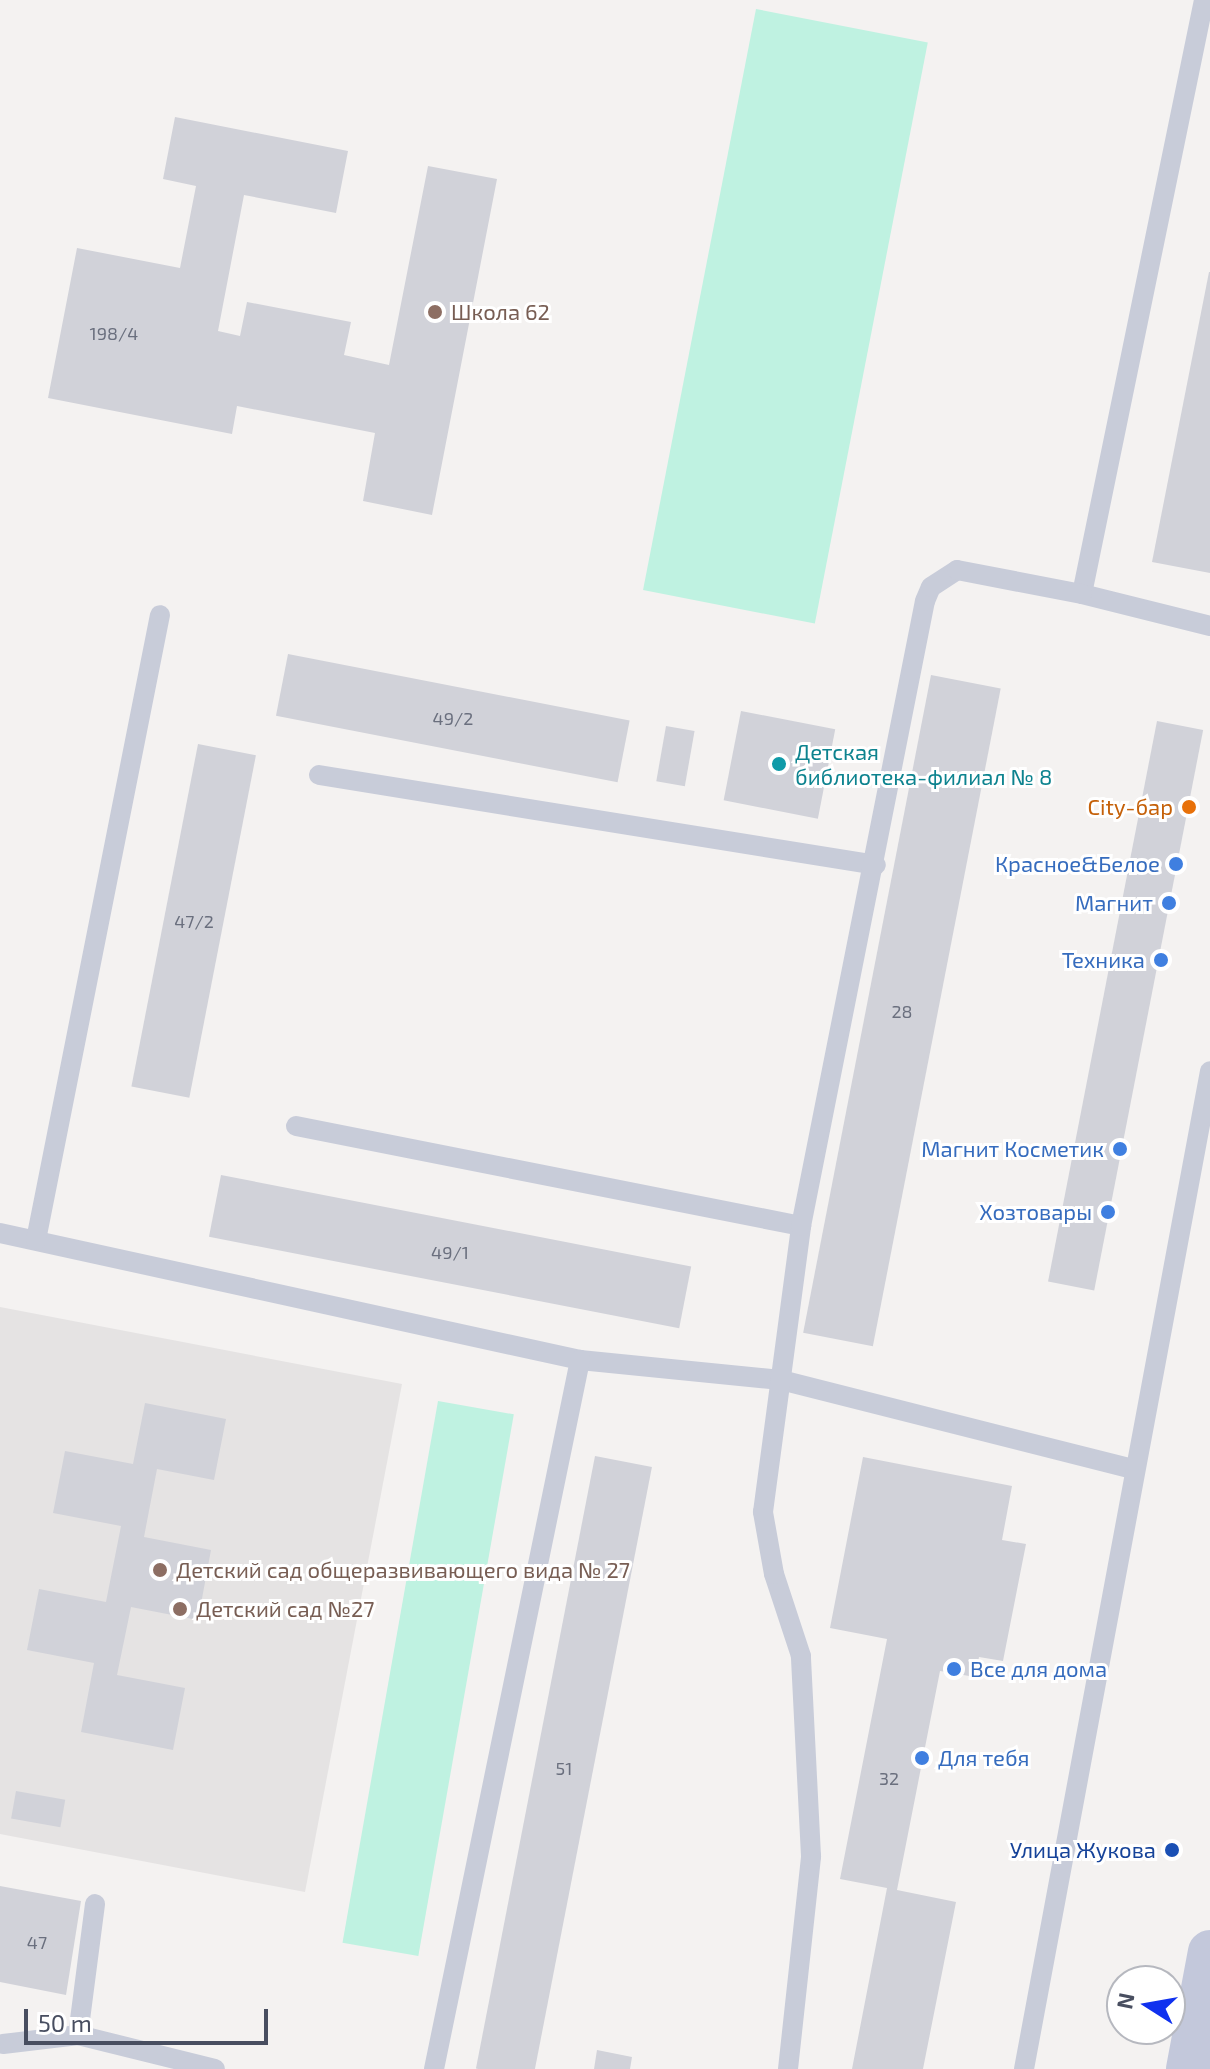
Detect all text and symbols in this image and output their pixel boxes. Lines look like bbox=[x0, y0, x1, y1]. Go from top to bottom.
place label: Школа 62 bbox=[451, 299, 550, 325]
marker: Школа 62 bbox=[426, 303, 444, 321]
house number: 198/4 bbox=[90, 322, 138, 344]
house number: 49/2 bbox=[433, 707, 473, 729]
place label: Детская библиотека-филиал № 8 bbox=[795, 738, 1052, 790]
marker: Детская библиотека-филиал № 8 bbox=[770, 755, 788, 773]
place label: City-бар bbox=[1088, 794, 1173, 820]
marker: City-бар bbox=[1180, 798, 1198, 816]
place label: Красное&Белое bbox=[995, 851, 1160, 877]
marker: Красное&Белое bbox=[1167, 855, 1185, 873]
place label: Магнит bbox=[1075, 890, 1153, 916]
marker: Магнит bbox=[1160, 894, 1178, 912]
house number: 47/2 bbox=[174, 910, 214, 932]
place label: Техника bbox=[1062, 947, 1145, 973]
marker: Техника bbox=[1152, 951, 1170, 969]
house number: 28 bbox=[891, 1000, 913, 1022]
place label: Магнит Косметик bbox=[921, 1136, 1104, 1162]
marker: Магнит Косметик bbox=[1111, 1140, 1129, 1158]
place label: Хозтовары bbox=[979, 1199, 1092, 1225]
marker: Хозтовары bbox=[1099, 1203, 1117, 1221]
house number: 49/1 bbox=[431, 1241, 469, 1263]
place label: Детский сад общеразвивающего вида № 27 bbox=[176, 1557, 630, 1583]
marker: Детский сад общеразвивающего вида № 27 bbox=[151, 1561, 169, 1579]
place label: Детский сад №27 bbox=[196, 1596, 375, 1622]
marker: Детский сад №27 bbox=[171, 1600, 189, 1618]
place label: Все для дома bbox=[970, 1656, 1107, 1682]
marker: Все для дома bbox=[945, 1660, 963, 1678]
place label: Для тебя bbox=[938, 1745, 1030, 1771]
marker: Для тебя bbox=[913, 1749, 931, 1767]
house number: 51 bbox=[556, 1757, 572, 1779]
house number: 32 bbox=[879, 1767, 899, 1789]
place label: Улица Жукова bbox=[1010, 1837, 1156, 1863]
marker: Улица Жукова bbox=[1163, 1841, 1181, 1859]
house number: 47 bbox=[27, 1931, 47, 1953]
north arrow bbox=[1106, 1965, 1186, 2045]
text: N bbox=[1110, 1991, 1139, 2011]
scale bar bbox=[28, 1993, 272, 2043]
text: 50 m bbox=[38, 2008, 92, 2037]

